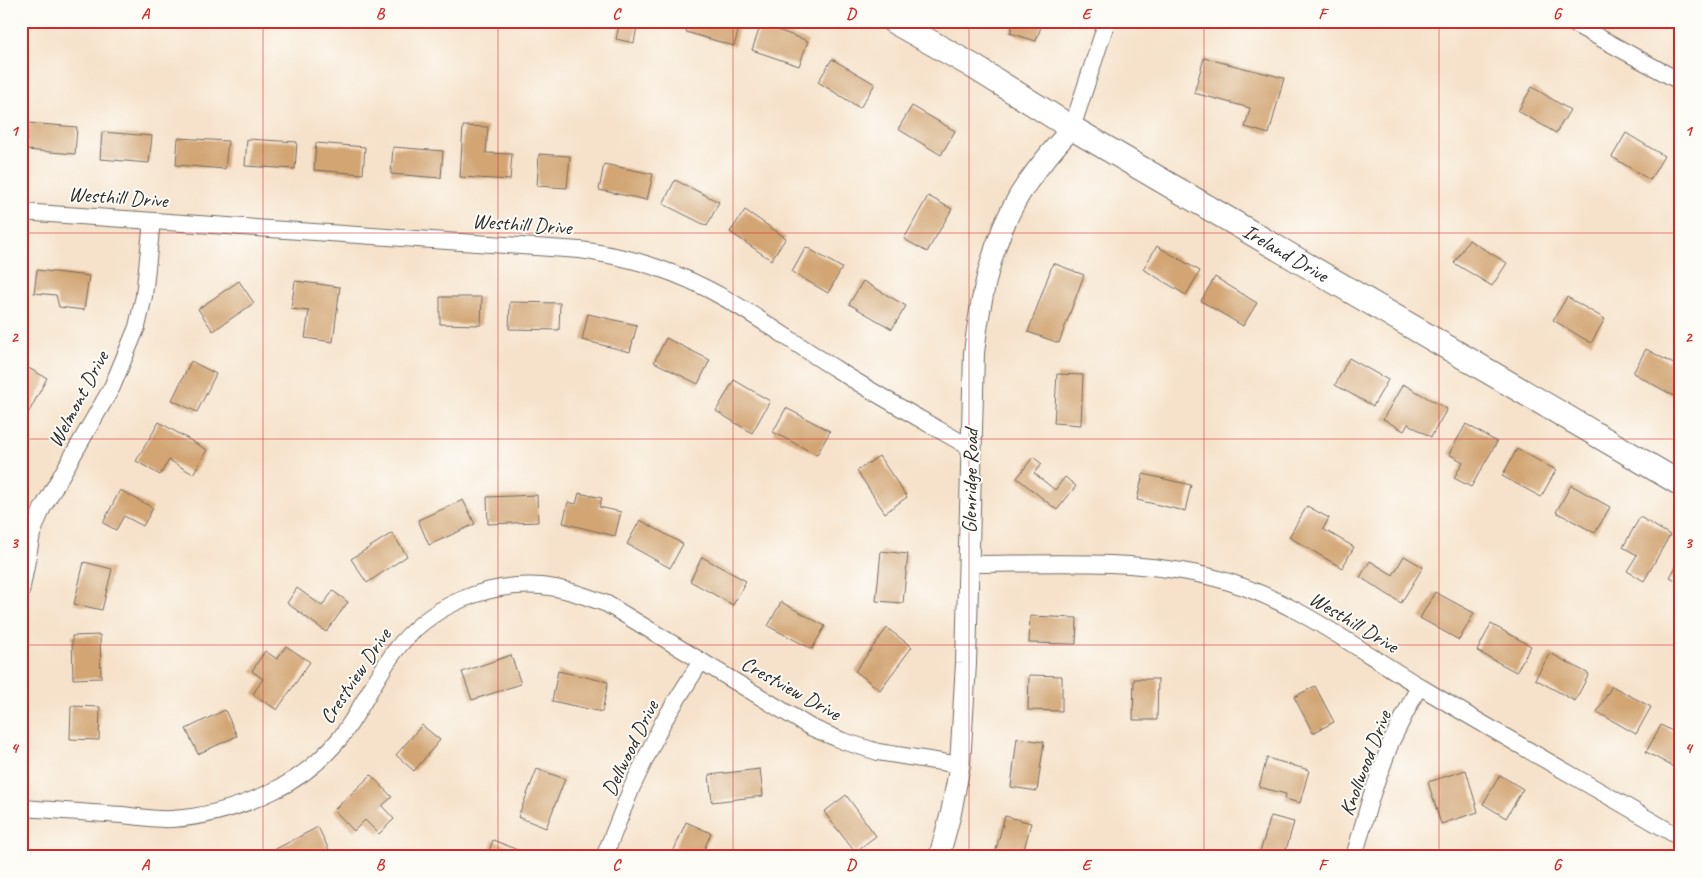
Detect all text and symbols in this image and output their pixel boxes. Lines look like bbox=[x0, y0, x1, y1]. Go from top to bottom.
text: A bbox=[141, 4, 151, 24]
text: B bbox=[376, 4, 386, 24]
text: C bbox=[612, 4, 622, 24]
text: D bbox=[846, 4, 857, 24]
text: E bbox=[1082, 4, 1093, 24]
text: F bbox=[1318, 4, 1329, 24]
text: G bbox=[1553, 4, 1563, 24]
text: 1 bbox=[10, 121, 19, 141]
text: 1 bbox=[1684, 121, 1693, 141]
street label: Westhill Drive bbox=[68, 181, 171, 214]
street label: Westhill Drive bbox=[472, 208, 575, 241]
street label: Ireland Drive bbox=[1238, 218, 1335, 289]
text: 2 bbox=[10, 327, 19, 347]
text: 2 bbox=[1684, 327, 1693, 347]
street label: Welmont Drive bbox=[42, 345, 115, 451]
street label: Glenridge Road bbox=[956, 426, 984, 533]
text: 3 bbox=[10, 533, 19, 553]
text: 3 bbox=[1684, 533, 1693, 553]
street label: Westhill Drive bbox=[1305, 585, 1405, 660]
street label: Crestview Drive bbox=[314, 622, 397, 729]
street label: Crestview Drive bbox=[737, 650, 846, 727]
street label: Dellwood Drive bbox=[596, 695, 665, 800]
street label: Knollwood Drive bbox=[1333, 706, 1397, 819]
text: 4 bbox=[10, 738, 19, 758]
text: 4 bbox=[1684, 738, 1693, 758]
text: A bbox=[141, 855, 151, 875]
text: B bbox=[376, 855, 386, 875]
text: C bbox=[612, 855, 622, 875]
text: D bbox=[846, 855, 857, 875]
text: E bbox=[1082, 855, 1093, 875]
text: F bbox=[1318, 855, 1329, 875]
text: G bbox=[1553, 855, 1563, 875]

